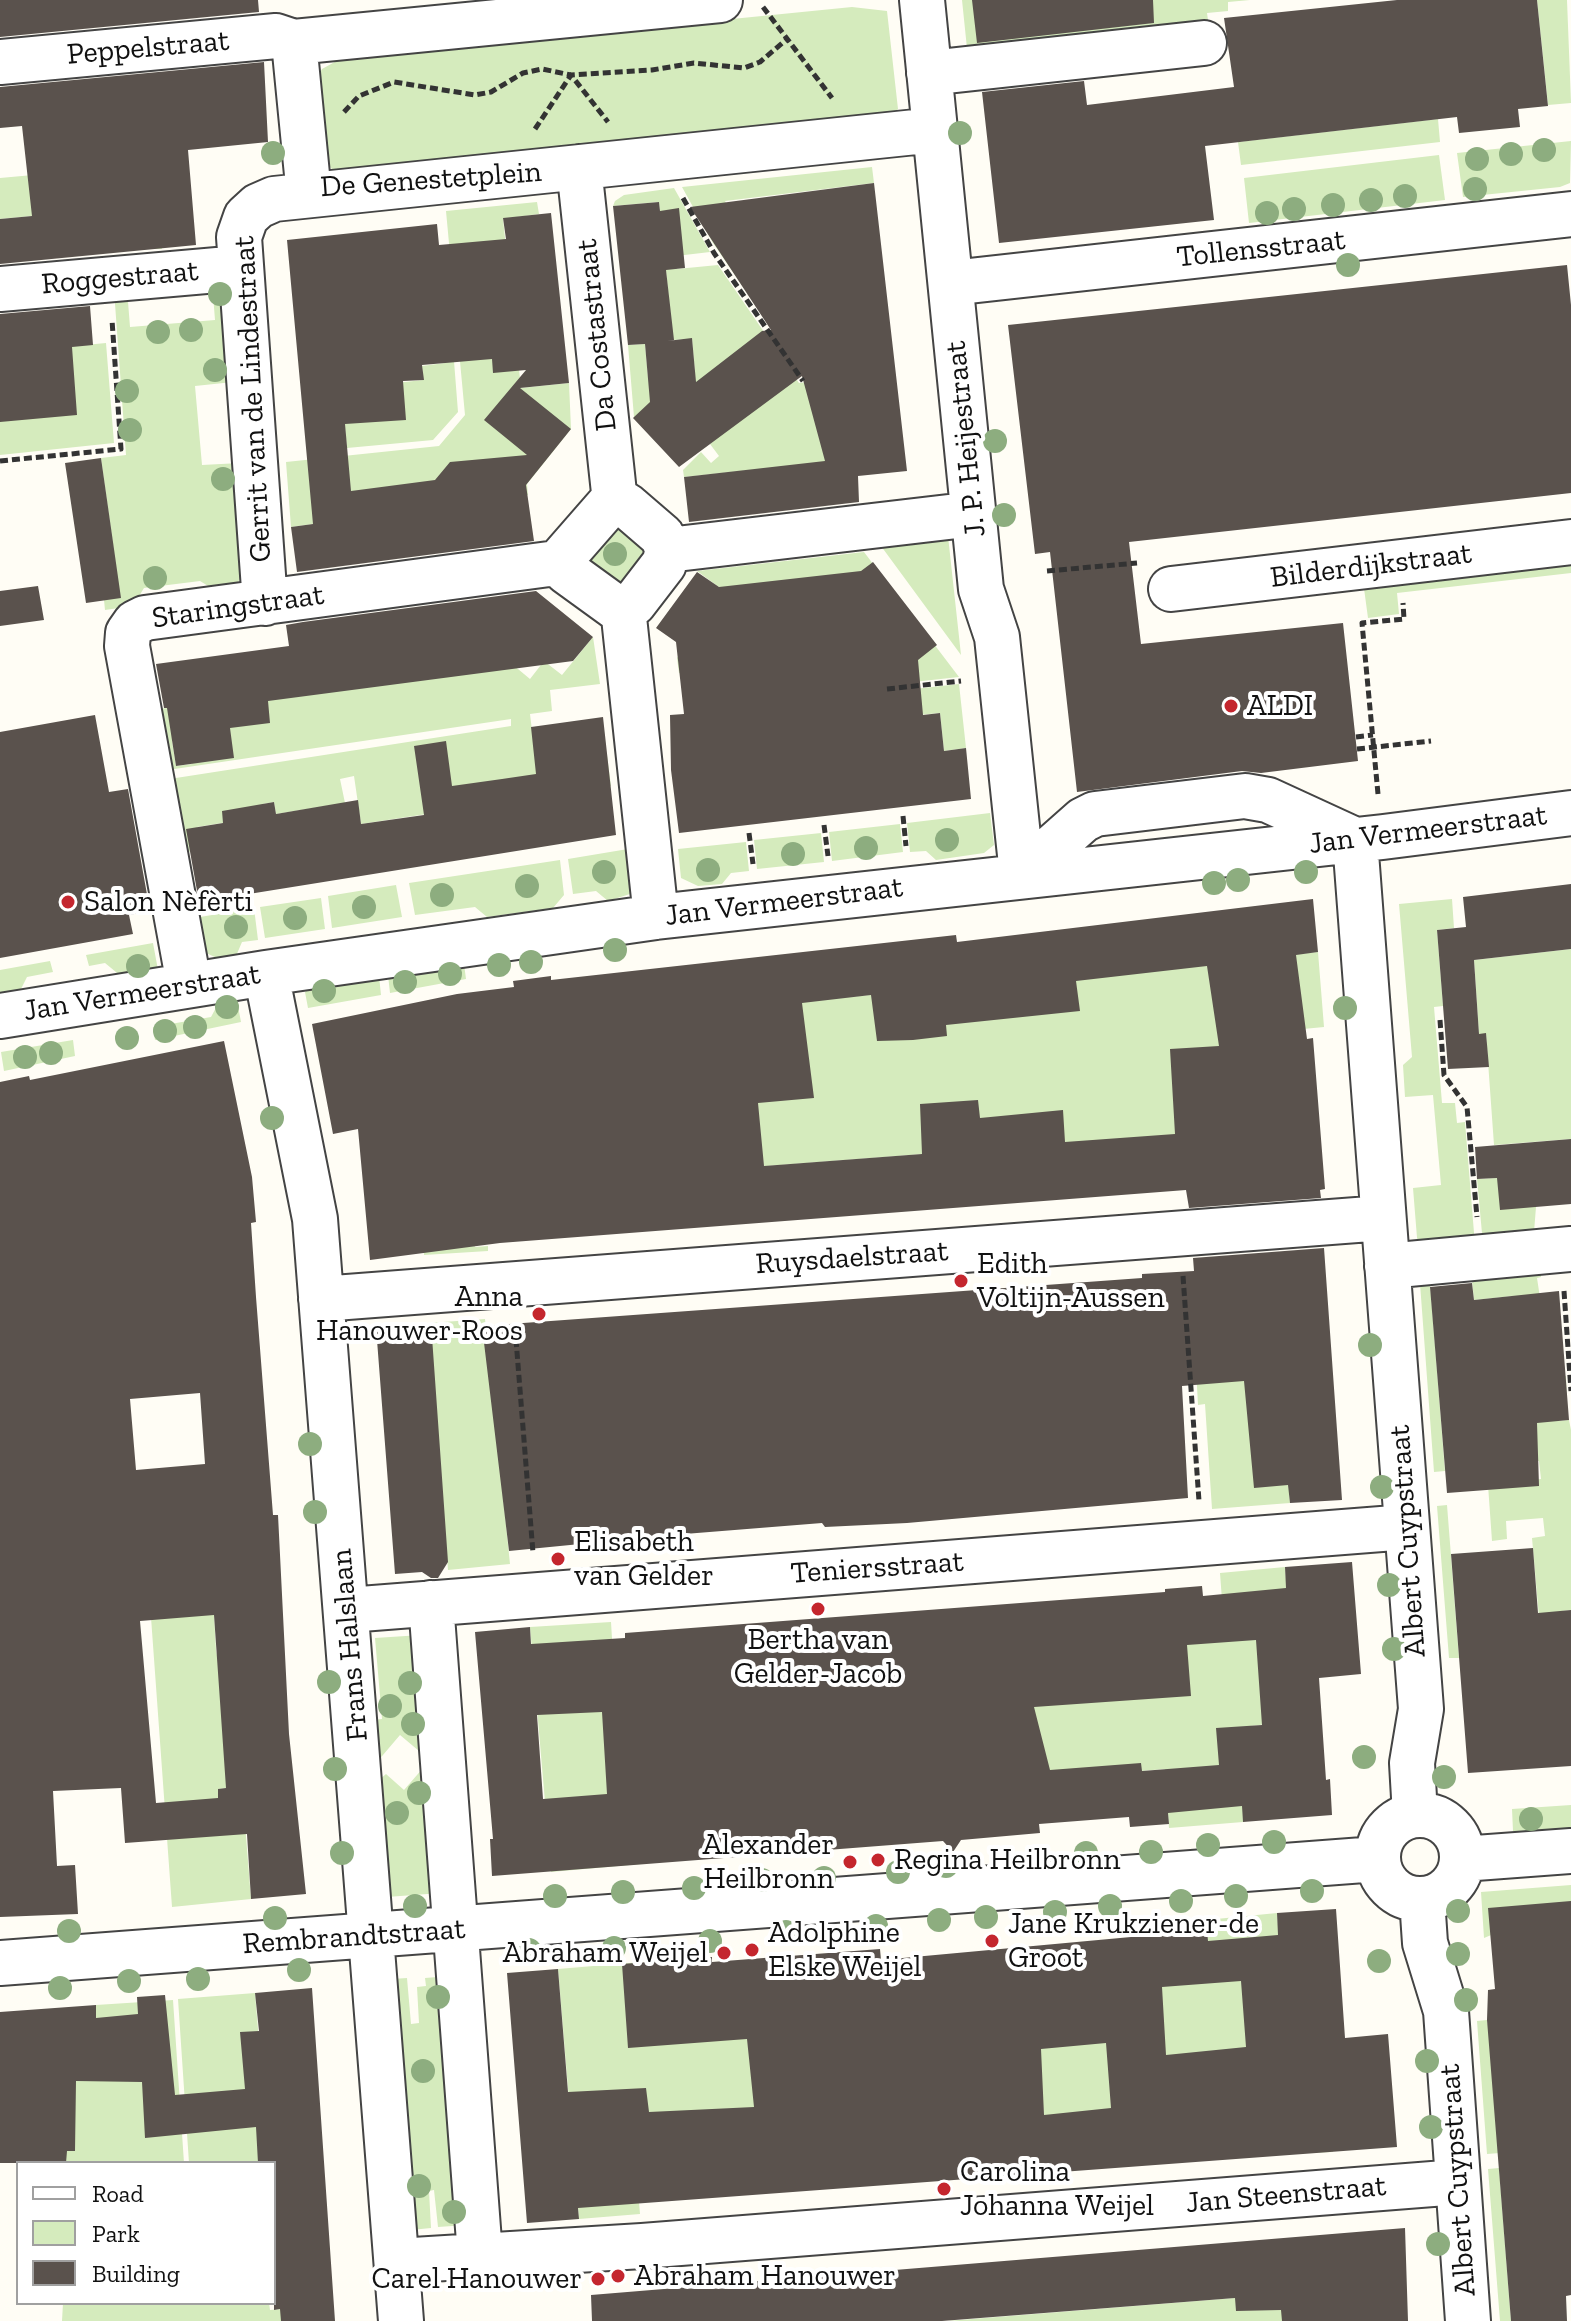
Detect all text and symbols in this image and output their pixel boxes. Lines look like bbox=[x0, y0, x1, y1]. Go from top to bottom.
street label: Peppelstraat bbox=[65, 23, 231, 73]
street label: De Genestetplein bbox=[319, 154, 543, 206]
street label: Tollensstraat bbox=[1175, 222, 1347, 276]
street label: Gerrit van de Lindestraat bbox=[226, 235, 280, 563]
street label: Da Costastraat bbox=[569, 237, 625, 433]
street label: Roggestraat bbox=[40, 253, 200, 303]
street label: J. P. Heijestraat bbox=[938, 339, 994, 539]
street label: Bilderdijkstraat bbox=[1268, 536, 1474, 596]
street label: Staringstraat bbox=[150, 577, 326, 637]
place label: ALDI bbox=[1247, 688, 1313, 724]
marker: ALDI bbox=[1222, 697, 1240, 715]
street label: Jan Vermeerstraat bbox=[1307, 798, 1549, 862]
street label: Jan Vermeerstraat bbox=[663, 870, 905, 934]
place label: Salon Nèfèrti bbox=[84, 884, 253, 920]
marker: Salon Nèfèrti bbox=[59, 893, 77, 911]
street label: Jan Vermeerstraat bbox=[21, 957, 263, 1029]
street label: Ruysdaelstraat bbox=[754, 1233, 950, 1283]
place label: Edith Voltijn-Aussen bbox=[977, 1246, 1165, 1316]
marker: Edith Voltijn-Aussen bbox=[952, 1272, 970, 1290]
place label: Anna Hanouwer-Roos bbox=[316, 1279, 523, 1350]
marker: Anna Hanouwer-Roos bbox=[530, 1305, 548, 1323]
street label: Albert Cuypstraat bbox=[1382, 1424, 1434, 1658]
place label: Elisabeth van Gelder bbox=[574, 1524, 714, 1594]
street label: Teniersstraat bbox=[789, 1544, 965, 1592]
street label: Frans Halslaan bbox=[324, 1547, 376, 1743]
marker: Elisabeth van Gelder bbox=[549, 1550, 567, 1568]
marker: Bertha van Gelder-Jacob bbox=[809, 1600, 827, 1618]
place label: Bertha van Gelder-Jacob bbox=[734, 1622, 902, 1692]
place label: Alexander Heilbronn bbox=[703, 1827, 834, 1898]
place label: Regina Heilbronn bbox=[894, 1842, 1120, 1878]
marker: Regina Heilbronn bbox=[869, 1851, 887, 1869]
marker: Alexander Heilbronn bbox=[841, 1853, 859, 1871]
place label: Jane Krukziener-de Groot bbox=[1008, 1906, 1259, 1976]
street label: Rembrandtstraat bbox=[242, 1911, 466, 1963]
place label: Adolphine Elske Weijel bbox=[768, 1915, 922, 1986]
marker: Jane Krukziener-de Groot bbox=[983, 1932, 1001, 1950]
place label: Abraham Weijel bbox=[503, 1935, 708, 1971]
marker: Adolphine Elske Weijel bbox=[743, 1941, 761, 1959]
marker: Abraham Weijel bbox=[715, 1944, 733, 1962]
street label: Albert Cuypstraat bbox=[1432, 2063, 1484, 2297]
place label: Carolina Johanna Weijel bbox=[960, 2154, 1154, 2224]
legend bbox=[16, 2161, 276, 2305]
street label: Jan Steenstraat bbox=[1184, 2168, 1388, 2222]
text: Road bbox=[92, 2179, 144, 2208]
marker: Carolina Johanna Weijel bbox=[935, 2180, 953, 2198]
text: Park bbox=[92, 2219, 140, 2248]
place label: Abraham Hanouwer bbox=[634, 2258, 896, 2294]
text: Building bbox=[92, 2259, 180, 2288]
place label: Carel Hanouwer bbox=[371, 2261, 582, 2297]
marker: Abraham Hanouwer bbox=[609, 2267, 627, 2285]
marker: Carel Hanouwer bbox=[589, 2270, 607, 2288]

